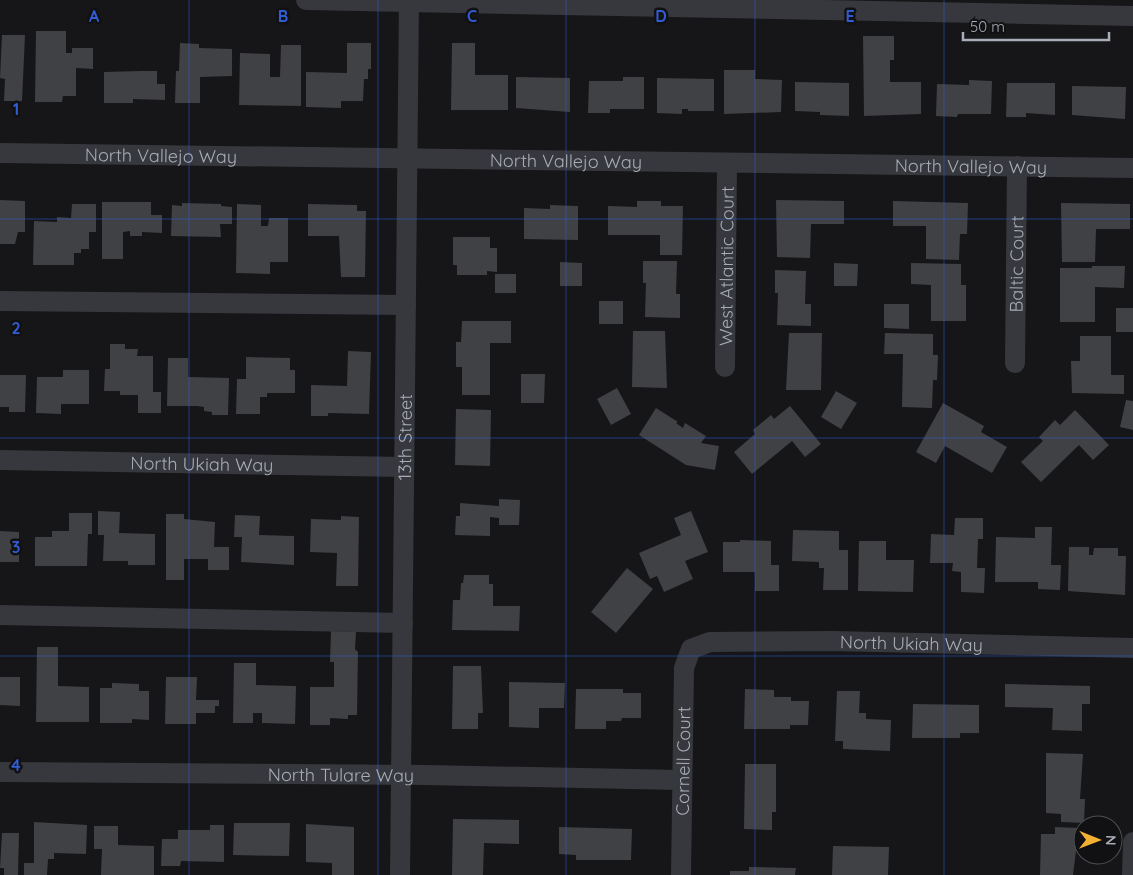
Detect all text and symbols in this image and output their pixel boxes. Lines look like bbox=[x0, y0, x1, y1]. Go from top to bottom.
text: A bbox=[89, 6, 100, 26]
text: B bbox=[278, 6, 288, 26]
text: C bbox=[467, 6, 477, 26]
text: D bbox=[655, 6, 667, 26]
text: E bbox=[845, 6, 855, 26]
scale bar bbox=[963, 10, 1109, 42]
text: 50 m bbox=[970, 17, 1005, 36]
text: 1 bbox=[13, 99, 19, 119]
street label: North Vallejo Way bbox=[85, 143, 237, 168]
street label: North Vallejo Way bbox=[490, 148, 642, 173]
street label: North Vallejo Way bbox=[895, 153, 1047, 178]
street label: West Atlantic Court bbox=[714, 186, 738, 346]
street label: Baltic Court bbox=[1004, 215, 1028, 313]
text: 2 bbox=[11, 318, 21, 338]
street label: 13th Street bbox=[393, 394, 416, 480]
street label: North Ukiah Way bbox=[130, 451, 274, 476]
text: 3 bbox=[12, 537, 20, 557]
street label: North Ukiah Way bbox=[840, 630, 983, 656]
street label: Cornell Court bbox=[670, 706, 695, 816]
text: 4 bbox=[11, 755, 21, 775]
street label: North Tulare Way bbox=[268, 762, 414, 786]
north arrow bbox=[1073, 815, 1123, 865]
text: N bbox=[1102, 835, 1120, 846]

